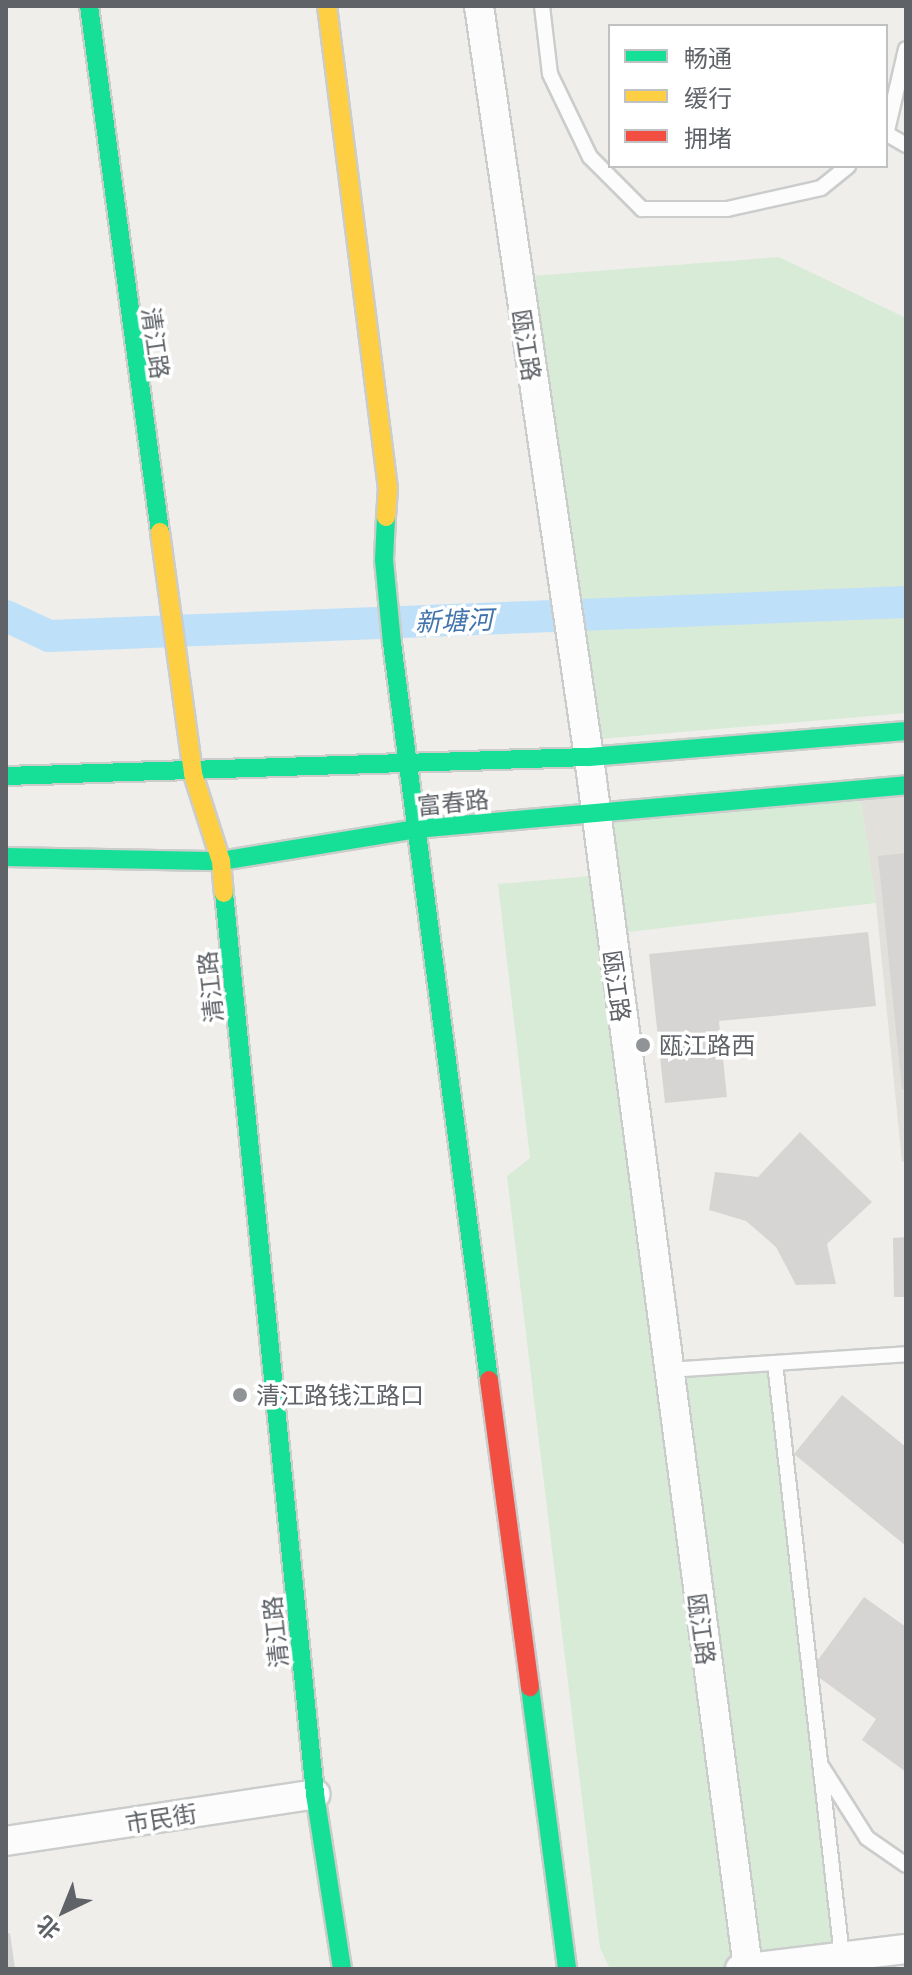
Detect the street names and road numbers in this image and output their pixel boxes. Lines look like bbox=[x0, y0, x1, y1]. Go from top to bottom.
street label: 清江路 bbox=[137, 305, 175, 381]
street label: 瓯江路 bbox=[507, 307, 547, 383]
street label: 富春路 bbox=[416, 784, 490, 820]
street label: 瓯江路 bbox=[598, 948, 636, 1024]
street label: 清江路 bbox=[192, 950, 228, 1024]
street label: 瓯江路 bbox=[683, 1591, 721, 1667]
street label: 清江路 bbox=[257, 1595, 293, 1669]
street label: 市民街 bbox=[123, 1798, 199, 1838]

